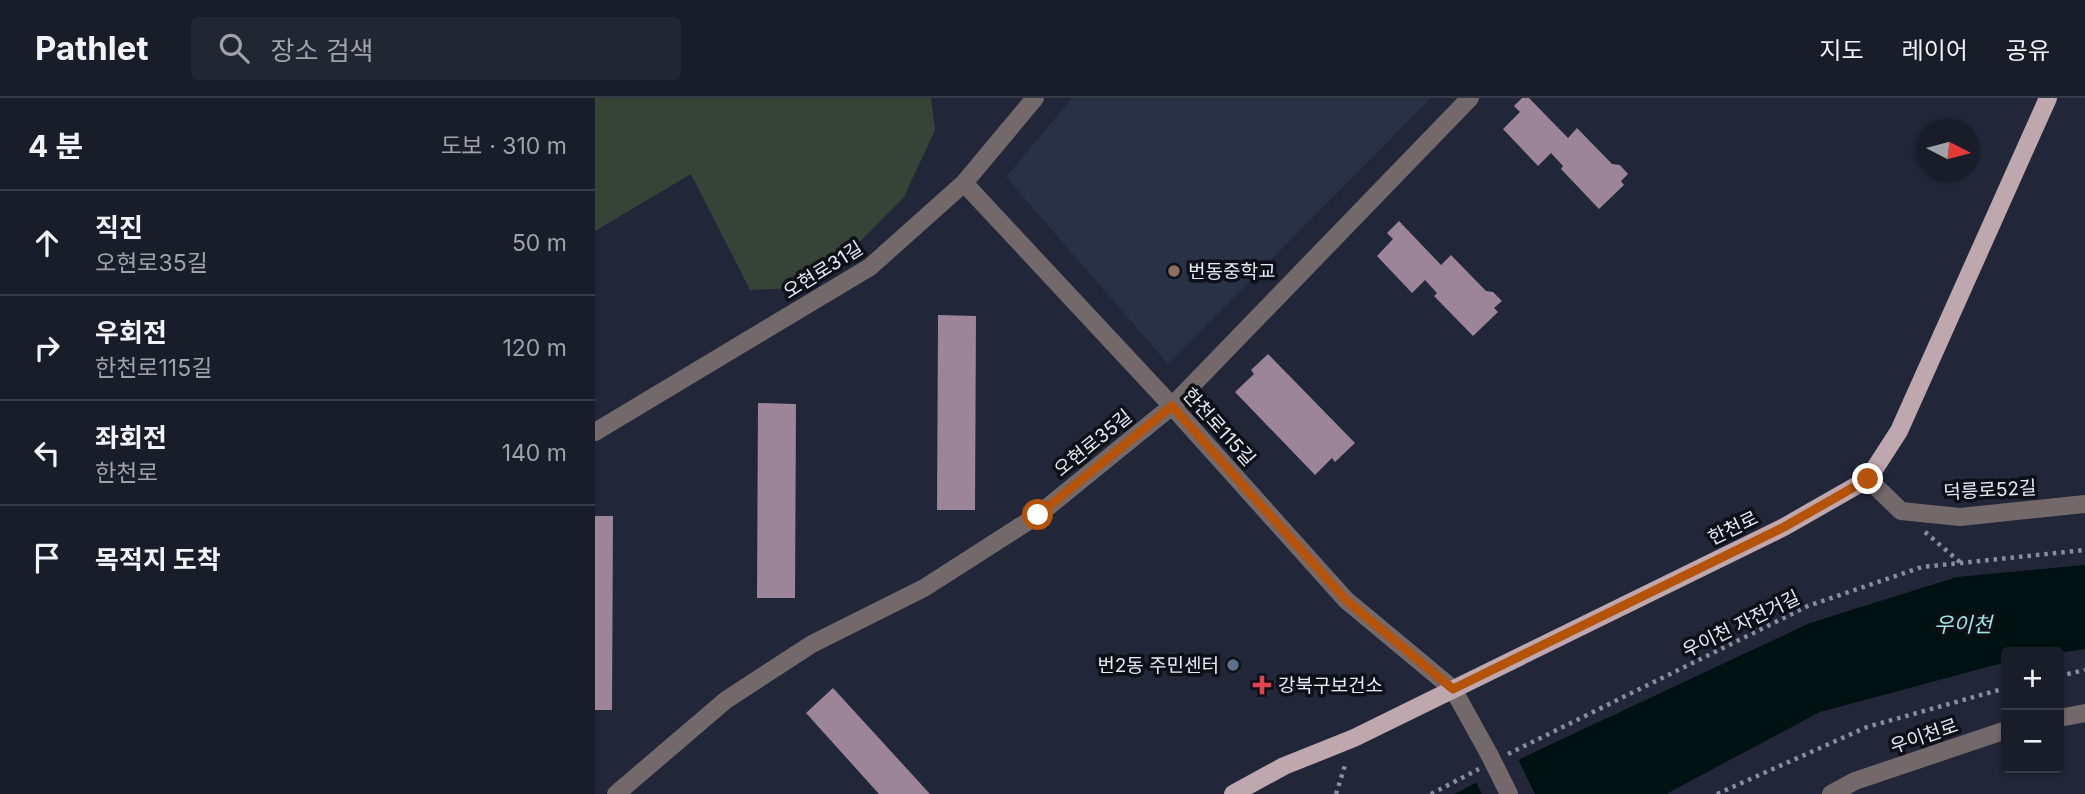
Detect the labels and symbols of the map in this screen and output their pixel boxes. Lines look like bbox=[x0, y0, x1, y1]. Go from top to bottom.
north arrow bbox=[1917, 119, 1980, 182]
street label: 오현로31길 bbox=[779, 237, 867, 303]
place label: 번동중학교 bbox=[1188, 260, 1275, 283]
marker: 번동중학교 bbox=[1166, 263, 1182, 279]
street label: 한천로115길 bbox=[1178, 383, 1260, 471]
street label: 오현로35길 bbox=[1050, 405, 1136, 481]
route end bbox=[1852, 463, 1883, 494]
street label: 덕릉로52길 bbox=[1943, 476, 2037, 504]
route start bbox=[1022, 499, 1053, 530]
street label: 한천로 bbox=[1704, 506, 1762, 550]
street label: 우이천 자전거길 bbox=[1679, 586, 1803, 662]
water label: 우이천 bbox=[1934, 612, 1995, 637]
place label: 번2동 주민센터 bbox=[1097, 654, 1219, 677]
marker: 번2동 주민센터 bbox=[1225, 657, 1241, 673]
place label: 강북구보건소 bbox=[1278, 674, 1383, 697]
marker: 강북구보건소 bbox=[1252, 675, 1272, 695]
street label: 우이천로 bbox=[1887, 714, 1961, 758]

